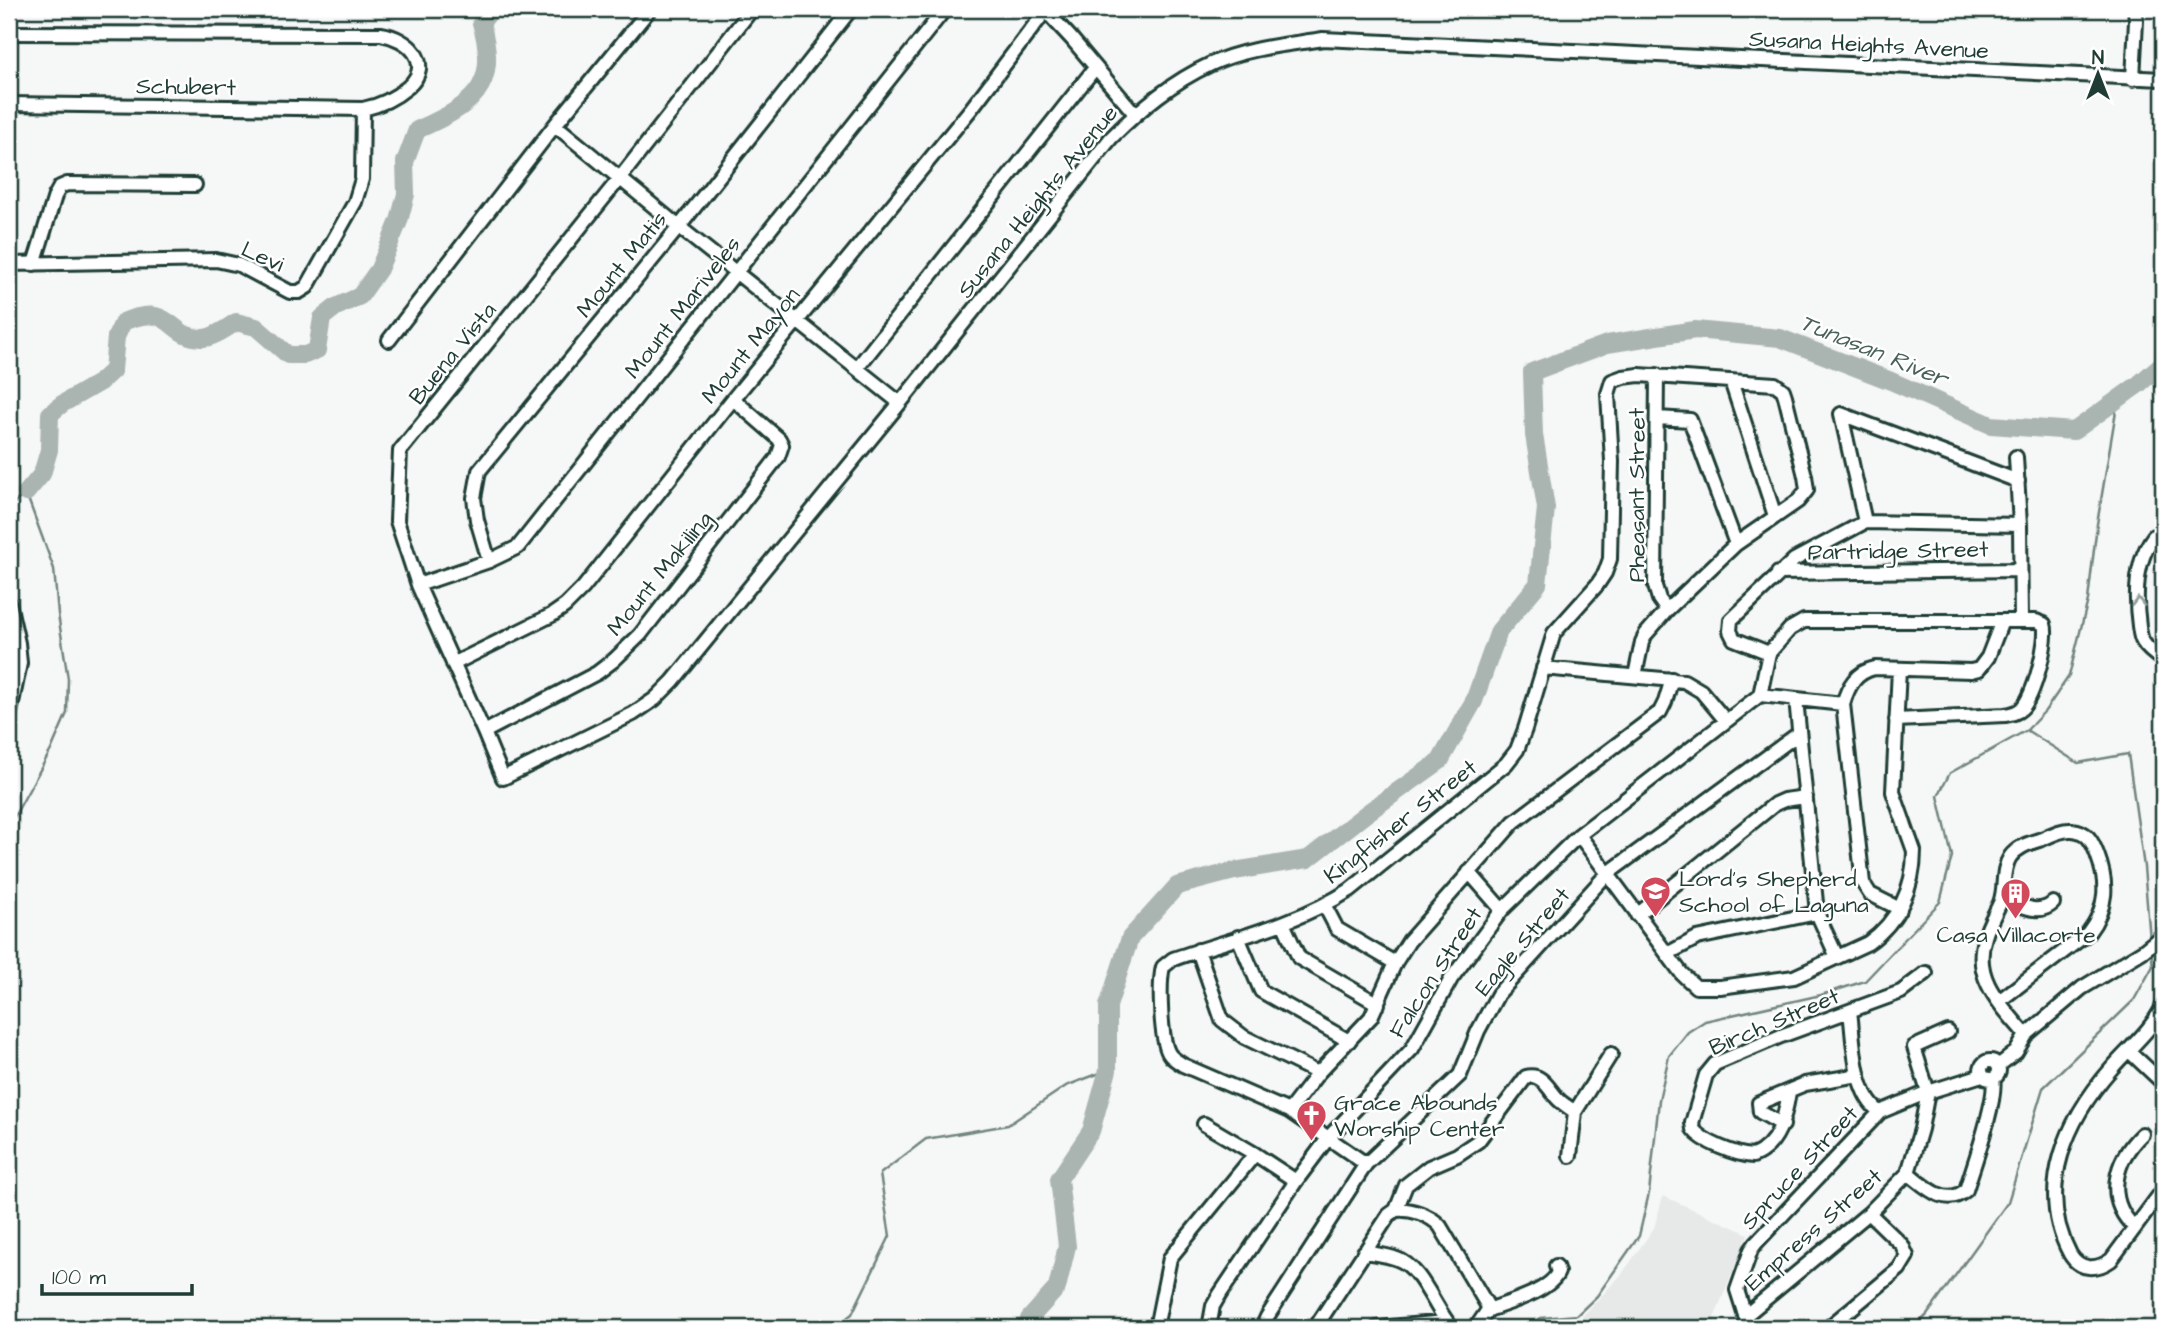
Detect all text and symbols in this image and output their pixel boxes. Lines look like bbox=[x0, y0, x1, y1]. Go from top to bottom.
street label: Susana Heights Avenue bbox=[1748, 23, 1990, 68]
north arrow bbox=[2064, 38, 2134, 108]
text: N bbox=[2092, 45, 2104, 72]
street label: Schubert bbox=[136, 70, 237, 104]
street label: Susana Heights Avenue bbox=[950, 98, 1127, 306]
street label: Mount Matis bbox=[569, 205, 675, 325]
street label: Mount Mariveles bbox=[617, 230, 749, 385]
street label: Levi bbox=[236, 233, 290, 281]
street label: Mount Mayon bbox=[694, 281, 808, 411]
street label: Buena Vista bbox=[402, 295, 504, 412]
water label: Tunasan River bbox=[1795, 306, 1955, 397]
street label: Pheasant Street bbox=[1621, 407, 1653, 582]
street label: Mount Makiling bbox=[599, 504, 721, 644]
street label: Partridge Street bbox=[1807, 533, 1989, 570]
one-way arrow bbox=[2130, 596, 2145, 607]
street label: Kingfisher Street bbox=[1317, 751, 1485, 892]
place label: Lord's Shepherd School of Laguna bbox=[1679, 863, 1869, 922]
school or university icon: Lord's Shepherd School of Laguna bbox=[1639, 874, 1673, 918]
building icon: Casa Villacorte bbox=[1999, 876, 2033, 920]
street label: Eagle Street bbox=[1468, 880, 1579, 1004]
street label: Falcon Street bbox=[1381, 900, 1491, 1044]
place label: Casa Villacorte bbox=[1936, 919, 2096, 951]
street label: Birch Street bbox=[1704, 980, 1845, 1064]
place label: Grace Abounds Worship Center bbox=[1334, 1087, 1505, 1145]
church icon: Grace Abounds Worship Center bbox=[1294, 1098, 1328, 1142]
street label: Spruce Street bbox=[1734, 1098, 1866, 1237]
street label: Empress Street bbox=[1738, 1161, 1890, 1298]
scale bar bbox=[42, 1253, 192, 1297]
text: 100 m bbox=[52, 1263, 107, 1292]

